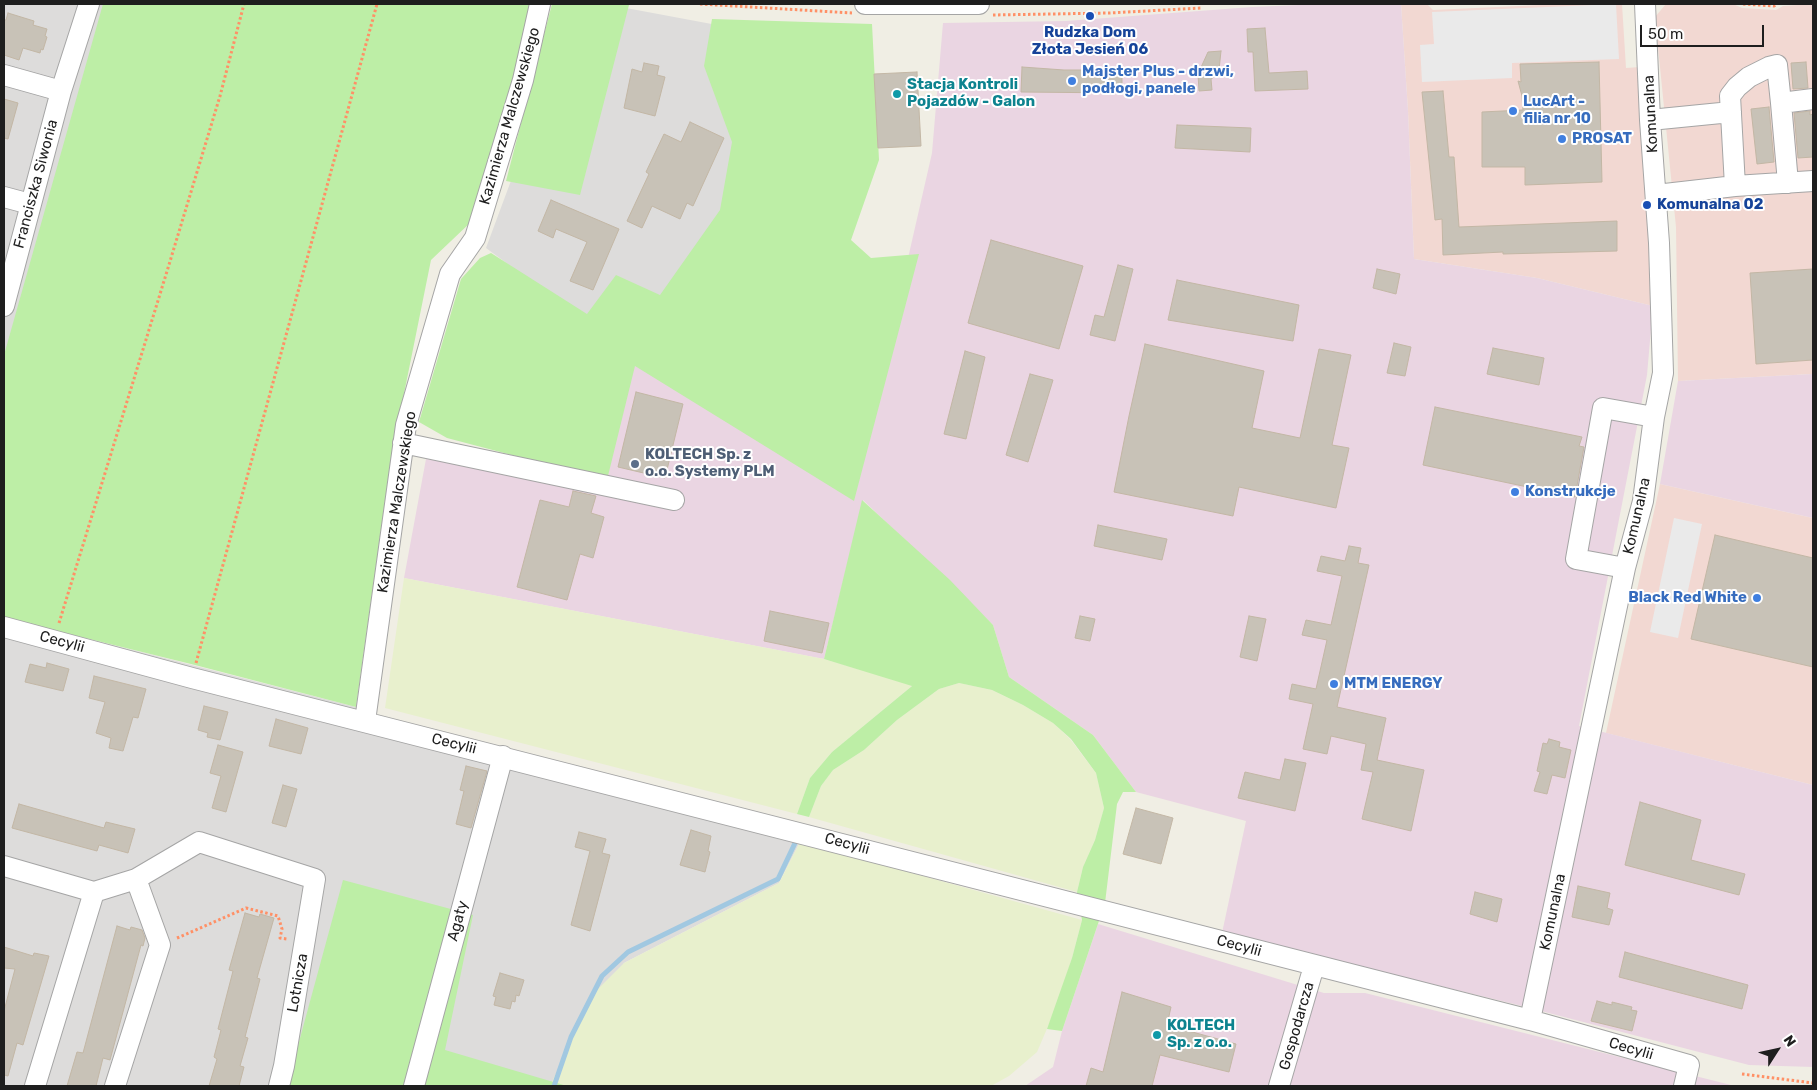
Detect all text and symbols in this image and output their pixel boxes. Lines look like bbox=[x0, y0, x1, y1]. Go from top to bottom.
marker: Rudzka Dom Złota Jesień 06 bbox=[1084, 10, 1096, 22]
scale bar bbox=[1642, 15, 1766, 47]
place label: Rudzka Dom Złota Jesień 06 bbox=[1032, 24, 1148, 59]
street label: Kazimierza Malczewskiego bbox=[476, 25, 544, 207]
text: 50 m bbox=[1648, 25, 1683, 43]
place label: Majster Plus - drzwi, podłogi, panele bbox=[1082, 63, 1234, 98]
marker: Majster Plus - drzwi, podłogi, panele bbox=[1066, 75, 1078, 87]
street label: Komunalna bbox=[1640, 75, 1662, 153]
place label: Stacja Kontroli Pojazdów - Galon bbox=[907, 76, 1035, 111]
marker: Stacja Kontroli Pojazdów - Galon bbox=[891, 88, 903, 100]
place label: LucArt - filia nr 10 bbox=[1523, 93, 1591, 128]
marker: LucArt - filia nr 10 bbox=[1507, 105, 1519, 117]
street label: Franciszka Siwonia bbox=[10, 118, 62, 250]
place label: PROSAT bbox=[1572, 130, 1632, 148]
marker: PROSAT bbox=[1556, 133, 1568, 145]
place label: Komunalna 02 bbox=[1657, 196, 1763, 214]
marker: Komunalna 02 bbox=[1641, 199, 1653, 211]
street label: Kazimierza Malczewskiego bbox=[374, 410, 420, 594]
place label: KOLTECH Sp. z o.o. Systemy PLM bbox=[645, 446, 775, 481]
marker: KOLTECH Sp. z o.o. Systemy PLM bbox=[629, 458, 641, 470]
street label: Komunalna bbox=[1619, 476, 1655, 556]
place label: Konstrukcje bbox=[1525, 483, 1616, 501]
marker: Konstrukcje bbox=[1509, 486, 1521, 498]
place label: Black Red White bbox=[1628, 589, 1747, 607]
marker: Black Red White bbox=[1751, 592, 1763, 604]
street label: Cecylii bbox=[38, 627, 86, 657]
place label: MTM ENERGY bbox=[1344, 675, 1442, 693]
marker: MTM ENERGY bbox=[1328, 678, 1340, 690]
street label: Cecylii bbox=[430, 730, 478, 758]
street label: Cecylii bbox=[823, 829, 871, 859]
street label: Komunalna bbox=[1536, 872, 1570, 952]
street label: Agaty bbox=[444, 899, 472, 943]
street label: Cecylii bbox=[1215, 931, 1263, 961]
street label: Lotnicza bbox=[284, 952, 312, 1014]
street label: Gospodarcza bbox=[1276, 980, 1318, 1072]
place label: KOLTECH Sp. z o.o. bbox=[1167, 1017, 1235, 1052]
north arrow bbox=[1752, 1025, 1802, 1075]
marker: KOLTECH Sp. z o.o. bbox=[1151, 1029, 1163, 1041]
text: N bbox=[1780, 1032, 1800, 1050]
street label: Cecylii bbox=[1607, 1034, 1655, 1064]

